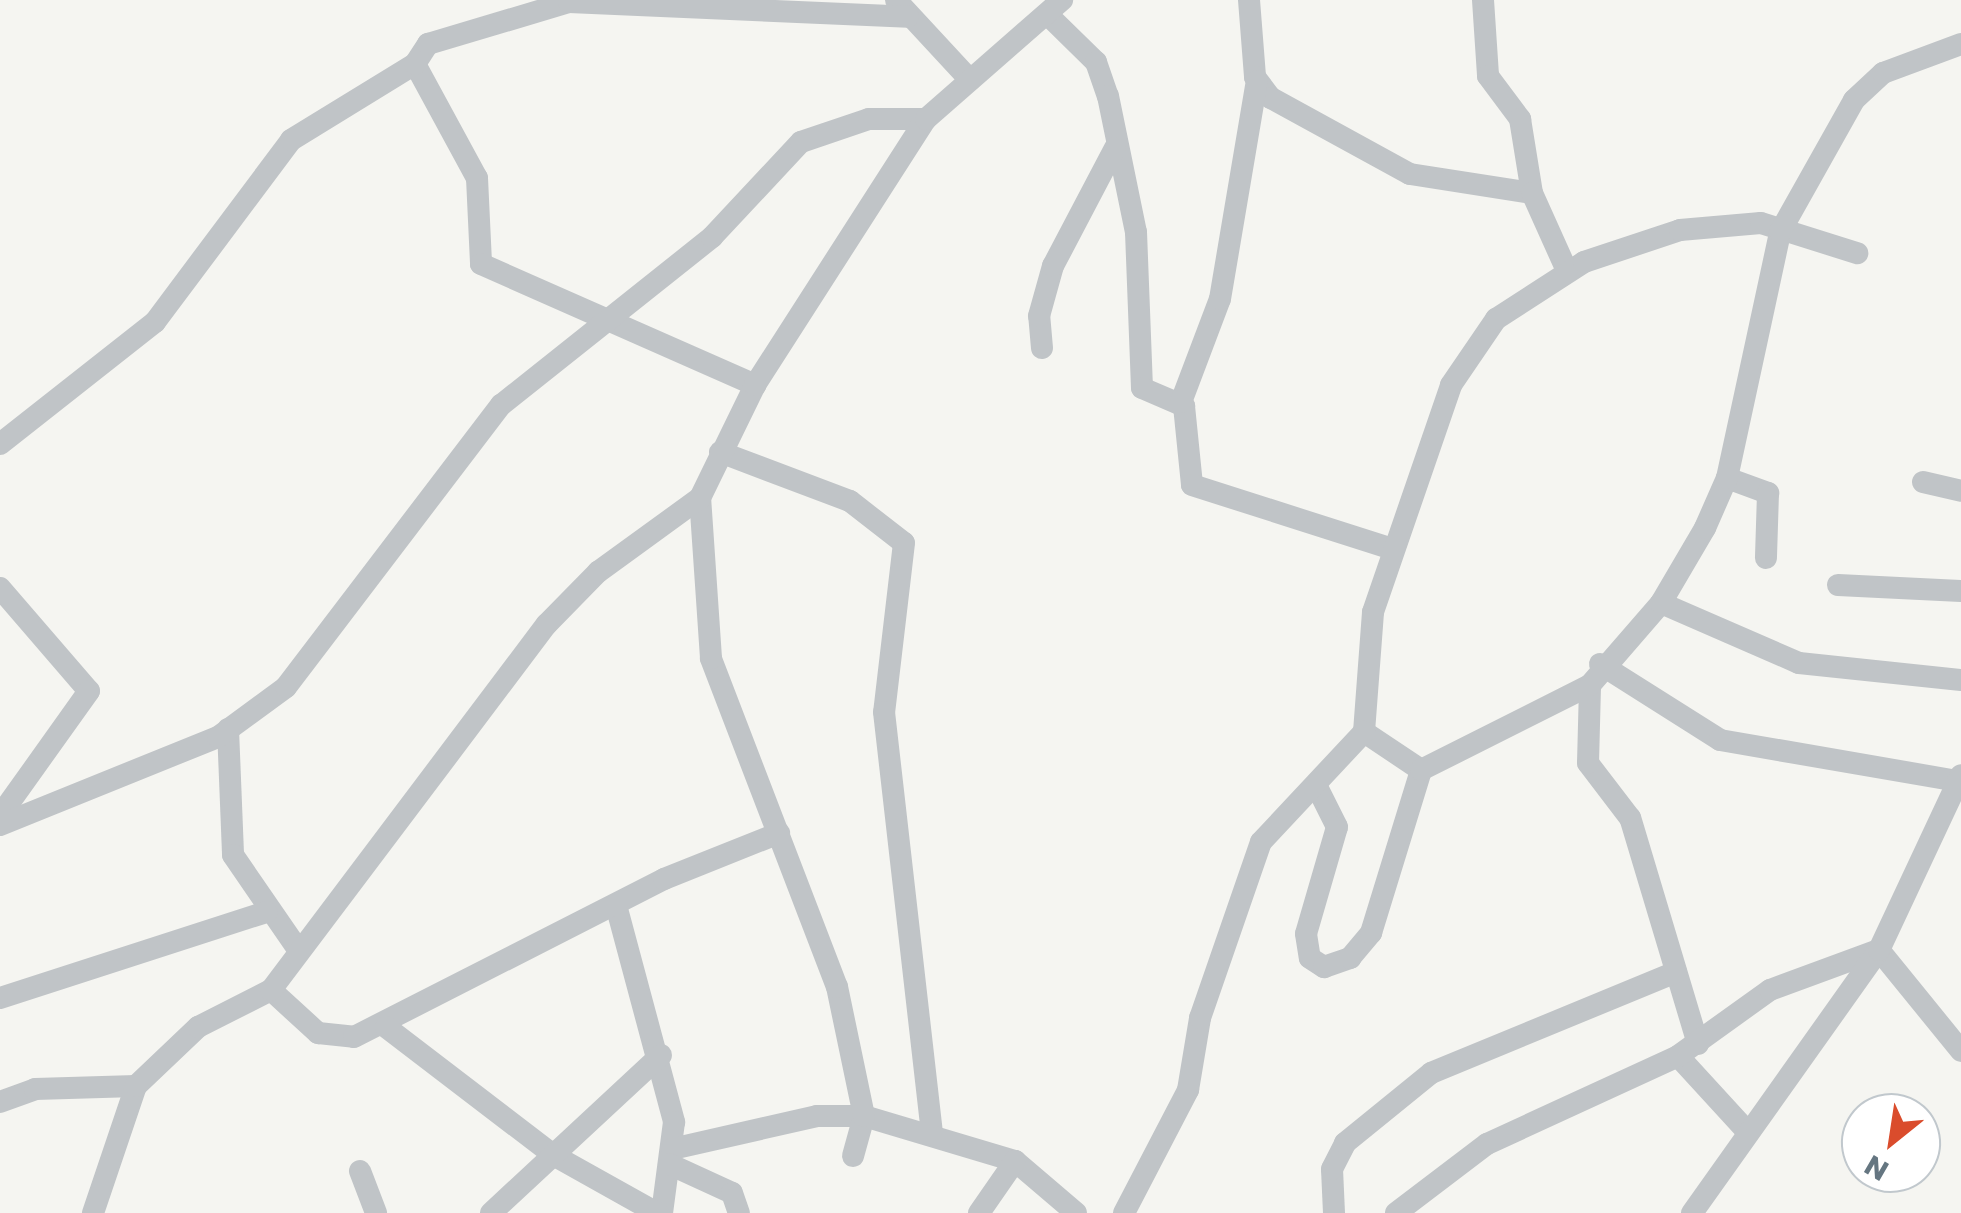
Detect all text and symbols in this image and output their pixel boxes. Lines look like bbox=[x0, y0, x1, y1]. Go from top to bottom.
north arrow bbox=[1841, 1093, 1941, 1193]
text: N bbox=[1858, 1146, 1896, 1190]

